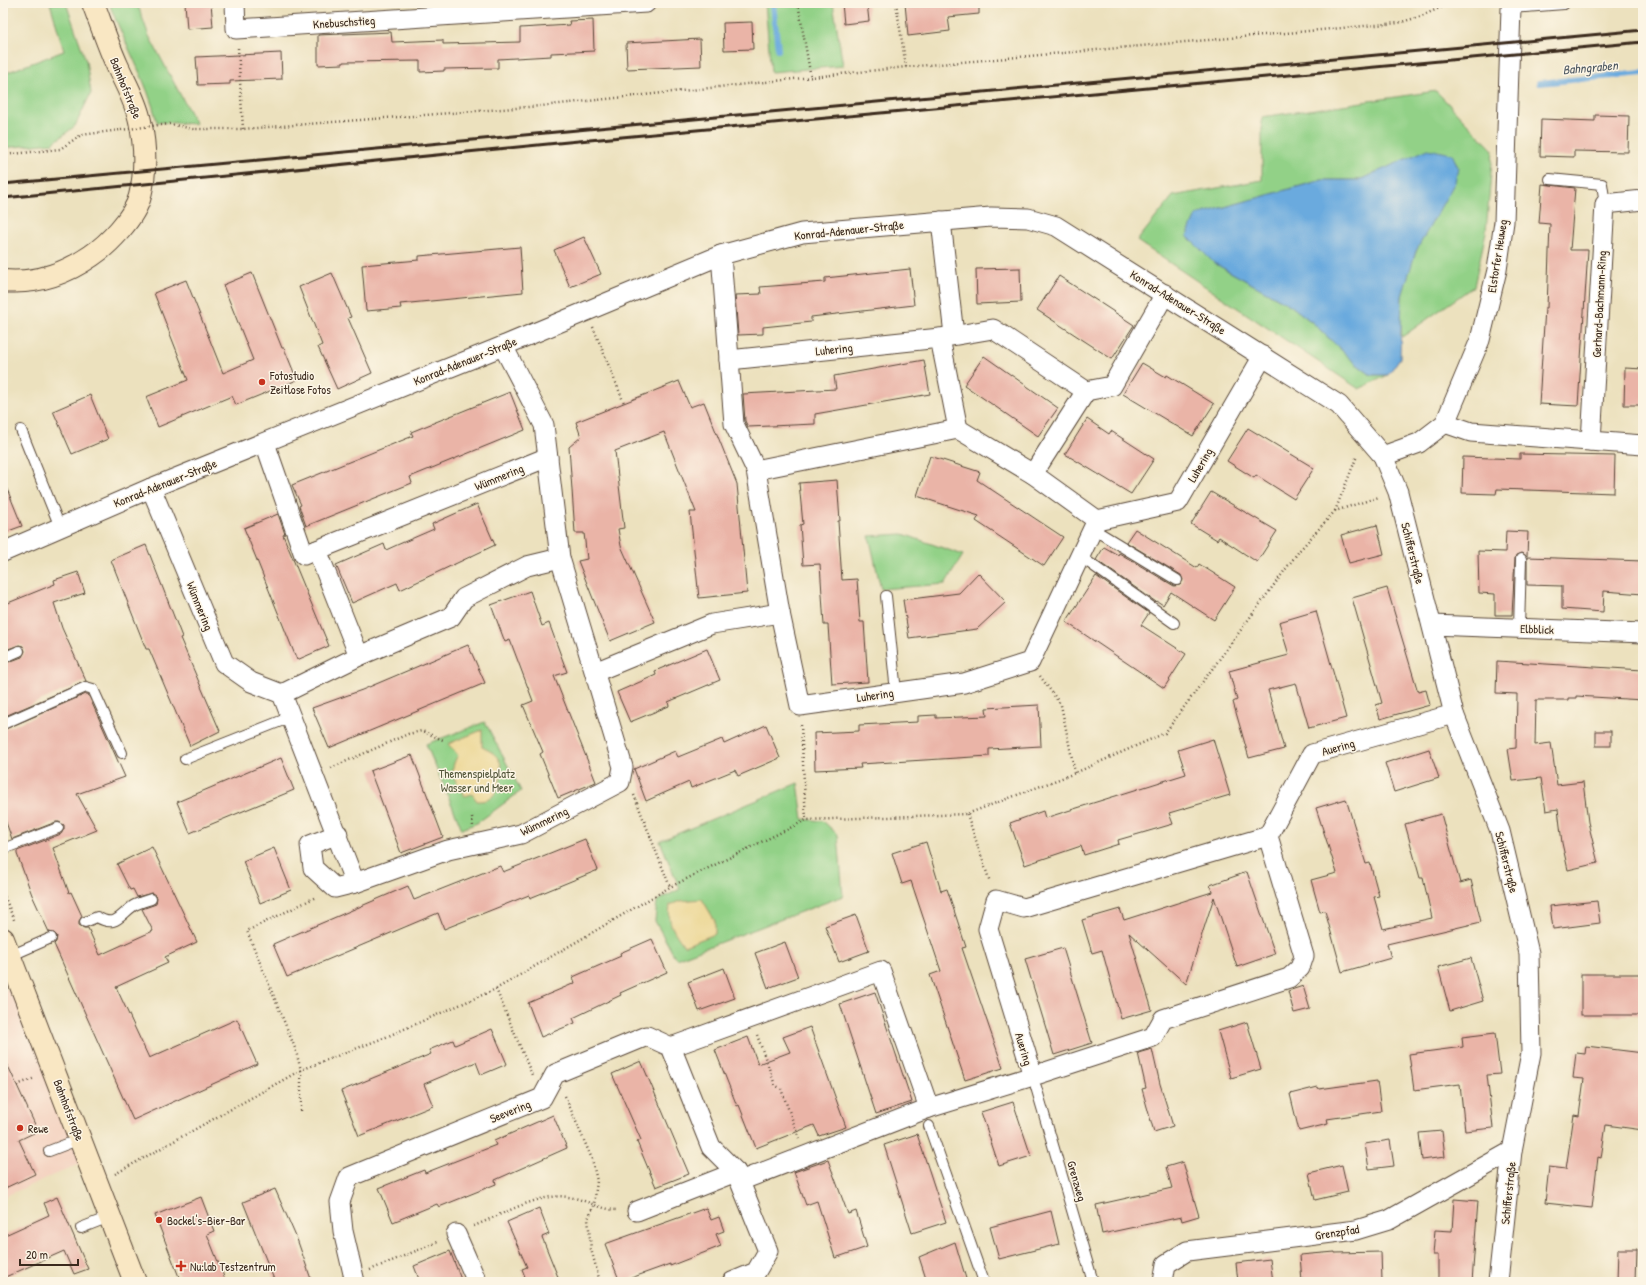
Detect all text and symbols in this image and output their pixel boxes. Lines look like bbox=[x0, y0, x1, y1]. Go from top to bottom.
street label: Knebuschstieg bbox=[312, 11, 376, 33]
street label: Bahnhofstraße bbox=[106, 55, 146, 121]
water label: Bahngraben bbox=[1562, 56, 1620, 79]
street label: Konrad-Adenauer-Straße bbox=[793, 216, 905, 244]
street label: Elstorfer Heuweg bbox=[1483, 218, 1511, 294]
street label: Gerhard-Bachmann-Ring bbox=[1588, 250, 1610, 358]
street label: Konrad-Adenauer-Straße bbox=[1127, 266, 1229, 338]
street label: Konrad-Adenauer-Straße bbox=[411, 332, 519, 389]
street label: Luhering bbox=[815, 339, 853, 359]
place label: Fotostudio Zeitlose Fotos bbox=[269, 367, 331, 398]
marker: Fotostudio Zeitlose Fotos bbox=[257, 377, 267, 387]
street label: Luhering bbox=[1183, 445, 1217, 485]
street label: Konrad-Adenauer-Straße bbox=[111, 454, 219, 511]
street label: Wümmering bbox=[472, 459, 526, 495]
street label: Schifferstraße bbox=[1397, 520, 1429, 586]
street label: Wümmering bbox=[182, 579, 218, 633]
street label: Elbblick bbox=[1520, 620, 1554, 638]
street label: Luhering bbox=[855, 684, 895, 706]
street label: Auering bbox=[1320, 734, 1356, 760]
park label: Themenspielplatz Wasser und Meer bbox=[439, 765, 515, 796]
street label: Wümmering bbox=[517, 802, 571, 840]
street label: Schifferstraße bbox=[1491, 829, 1523, 895]
street label: Auering bbox=[1011, 1030, 1037, 1068]
street label: Bahnhofstraße bbox=[49, 1077, 89, 1143]
street label: Seevering bbox=[487, 1095, 533, 1127]
place label: Rewe bbox=[28, 1120, 49, 1137]
marker: Rewe bbox=[15, 1123, 25, 1133]
street label: Grenzweg bbox=[1063, 1159, 1091, 1203]
street label: Schifferstraße bbox=[1496, 1161, 1520, 1225]
place label: Bockel's-Bier-Bar bbox=[167, 1212, 246, 1229]
marker: Bockel's-Bier-Bar bbox=[154, 1215, 164, 1225]
street label: Grenzpfad bbox=[1314, 1220, 1361, 1244]
scale bar bbox=[20, 1241, 78, 1267]
text: 20 m bbox=[26, 1246, 48, 1263]
place label: Nu:lab Testzentrum bbox=[190, 1258, 276, 1275]
marker: Nu:lab Testzentrum bbox=[175, 1260, 187, 1272]

